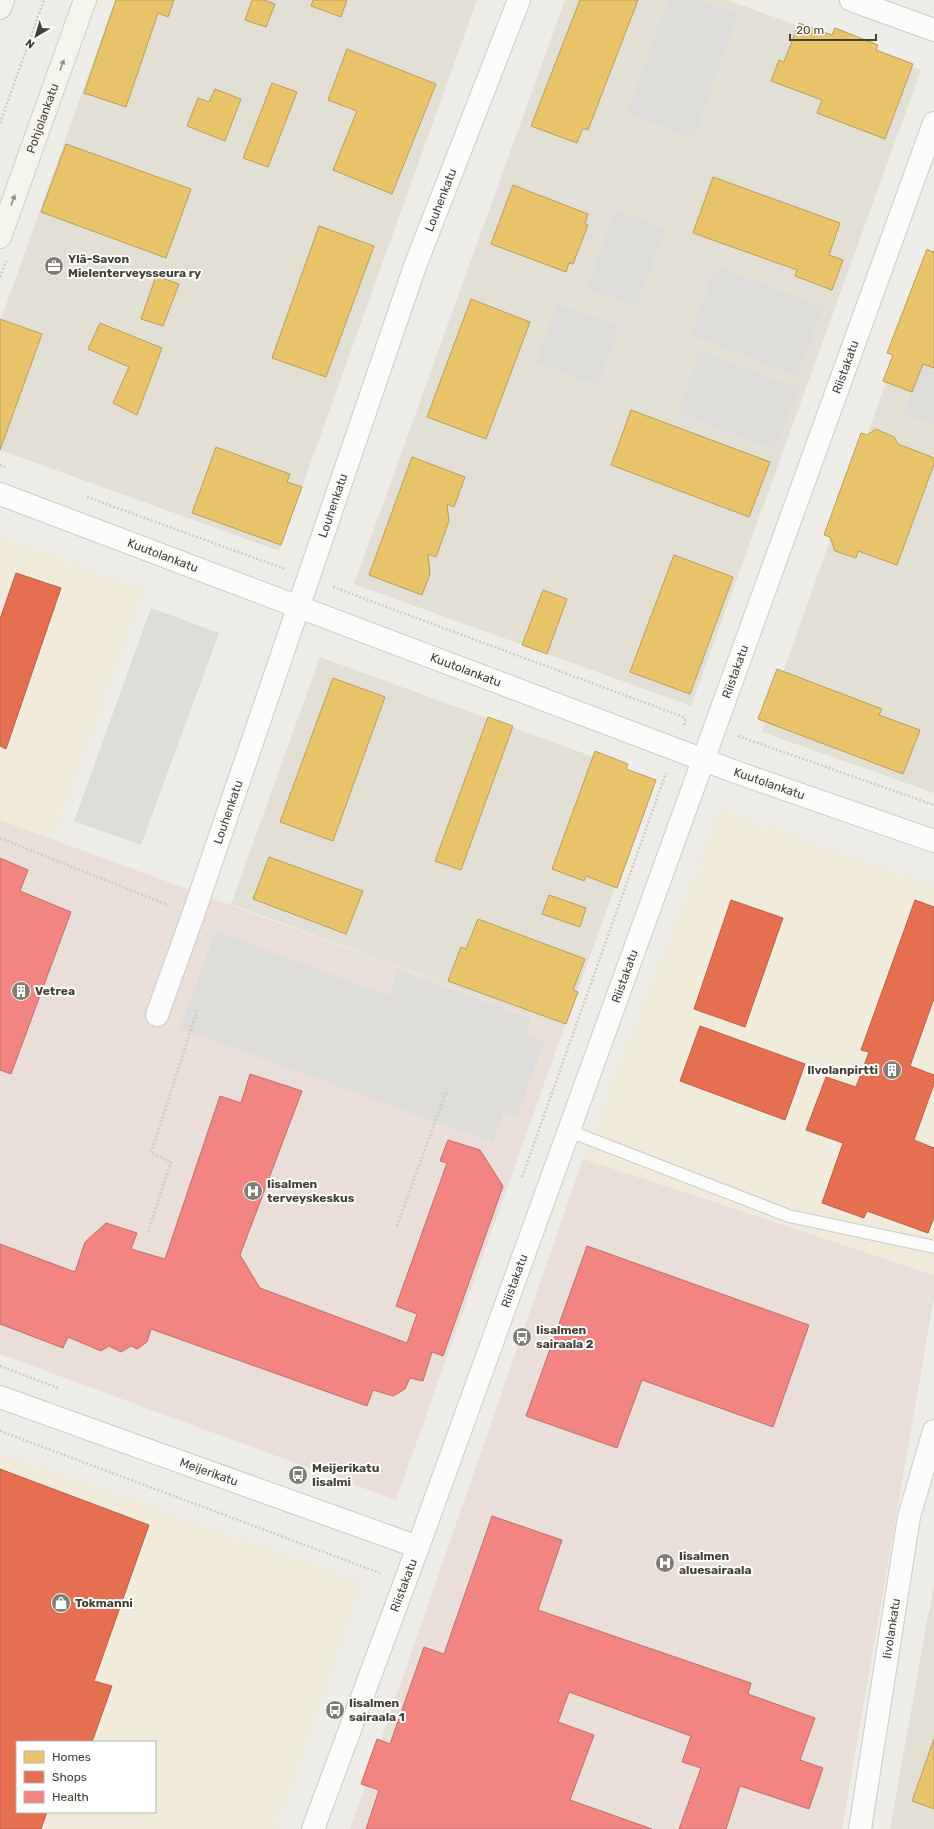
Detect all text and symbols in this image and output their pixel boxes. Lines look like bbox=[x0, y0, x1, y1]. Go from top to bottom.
north arrow bbox=[16, 16, 56, 56]
scale bar bbox=[790, 16, 876, 42]
text: 20 m bbox=[796, 23, 824, 37]
text: N bbox=[23, 36, 37, 51]
one-way arrow bbox=[59, 59, 65, 71]
street label: Pohjolankatu bbox=[24, 82, 61, 155]
street label: Louhenkatu bbox=[422, 166, 459, 234]
one-way arrow bbox=[11, 194, 17, 206]
place label: Ylä-Savon Mielenterveysseura ry bbox=[68, 252, 201, 280]
office icon: Ylä-Savon Mielenterveysseura ry bbox=[43, 255, 65, 277]
street label: Riistakatu bbox=[830, 338, 862, 396]
street label: Louhenkatu bbox=[316, 472, 350, 539]
street label: Kuutolankatu bbox=[125, 536, 200, 575]
street label: Riistakatu bbox=[719, 643, 751, 700]
street label: Kuutolankatu bbox=[429, 650, 503, 690]
street label: Kuutolankatu bbox=[732, 765, 807, 802]
street label: Louhenkatu bbox=[211, 778, 246, 846]
street label: Riistakatu bbox=[609, 948, 641, 1005]
building icon: Vetrea bbox=[10, 980, 32, 1002]
place label: Vetrea bbox=[35, 984, 75, 998]
building icon: Ilvolanpirtti bbox=[881, 1059, 903, 1081]
place label: Ilvolanpirtti bbox=[807, 1063, 878, 1077]
place label: Iisalmen terveyskeskus bbox=[267, 1177, 355, 1205]
hospital icon: Iisalmen terveyskeskus bbox=[242, 1180, 264, 1202]
street label: Riistakatu bbox=[498, 1252, 531, 1309]
place label: Iisalmen sairaala 2 bbox=[536, 1323, 594, 1351]
bus stop icon: Iisalmen sairaala 2 bbox=[511, 1326, 533, 1348]
street label: Meijerikatu bbox=[178, 1455, 240, 1489]
place label: Meijerikatu Iisalmi bbox=[312, 1461, 379, 1489]
bus stop icon: Meijerikatu Iisalmi bbox=[287, 1464, 309, 1486]
place label: Iisalmen aluesairaala bbox=[679, 1549, 752, 1577]
hospital icon: Iisalmen aluesairaala bbox=[654, 1552, 676, 1574]
street label: Riistakatu bbox=[387, 1557, 420, 1614]
shop icon: Tokmanni bbox=[50, 1592, 72, 1614]
place label: Tokmanni bbox=[75, 1596, 133, 1610]
street label: Iivolankatu bbox=[880, 1597, 903, 1660]
place label: Iisalmen sairaala 1 bbox=[349, 1696, 405, 1724]
bus stop icon: Iisalmen sairaala 1 bbox=[324, 1699, 346, 1721]
legend bbox=[16, 1741, 156, 1813]
text: Homes bbox=[52, 1750, 91, 1764]
text: Shops bbox=[52, 1770, 87, 1784]
text: Health bbox=[52, 1790, 89, 1804]

